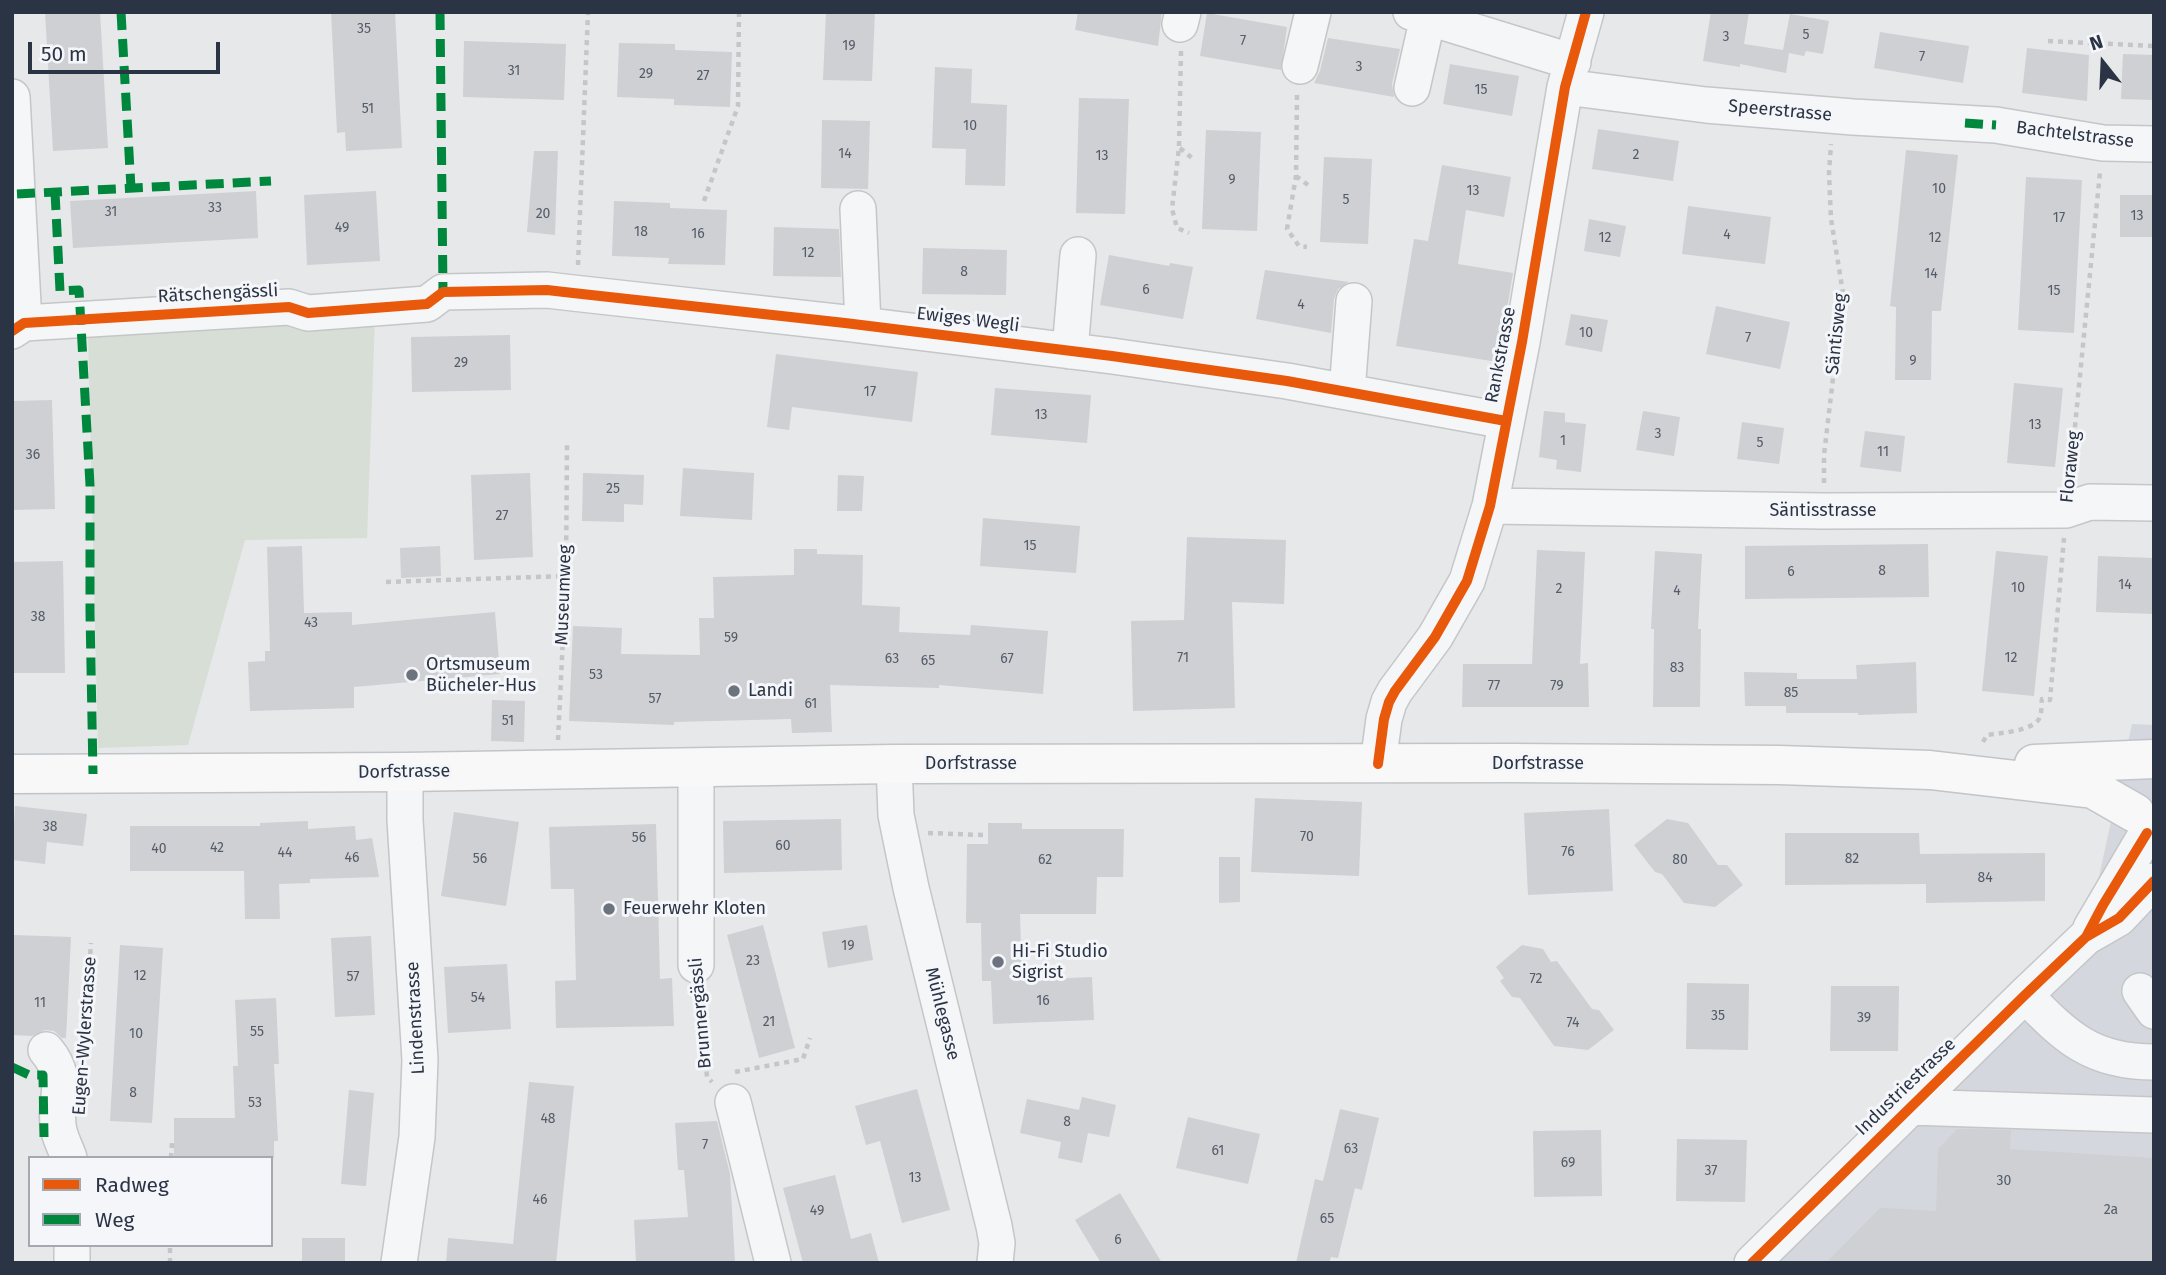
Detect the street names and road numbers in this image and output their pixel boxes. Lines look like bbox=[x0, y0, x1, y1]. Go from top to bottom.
street label: Speerstrasse bbox=[1727, 96, 1833, 126]
street label: Bachtelstrasse bbox=[2015, 117, 2135, 153]
street label: Rätschengässli bbox=[157, 280, 279, 308]
street label: Säntisweg bbox=[1822, 292, 1852, 376]
street label: Ewiges Wegli bbox=[915, 303, 1021, 337]
street label: Rankstrasse bbox=[1481, 305, 1521, 405]
street label: Floraweg bbox=[2056, 430, 2086, 504]
street label: Säntisstrasse bbox=[1769, 500, 1877, 522]
street label: Museumweg bbox=[551, 544, 577, 646]
street label: Dorfstrasse bbox=[925, 753, 1017, 775]
street label: Dorfstrasse bbox=[1492, 753, 1584, 775]
street label: Dorfstrasse bbox=[358, 760, 450, 784]
street label: Eugen-Wylerstrasse bbox=[69, 956, 101, 1116]
street label: Brunnergässli bbox=[685, 956, 717, 1070]
street label: Lindenstrasse bbox=[402, 961, 430, 1075]
street label: Mühlegasse bbox=[920, 965, 964, 1063]
street label: Industriestrasse bbox=[1851, 1034, 1961, 1140]

